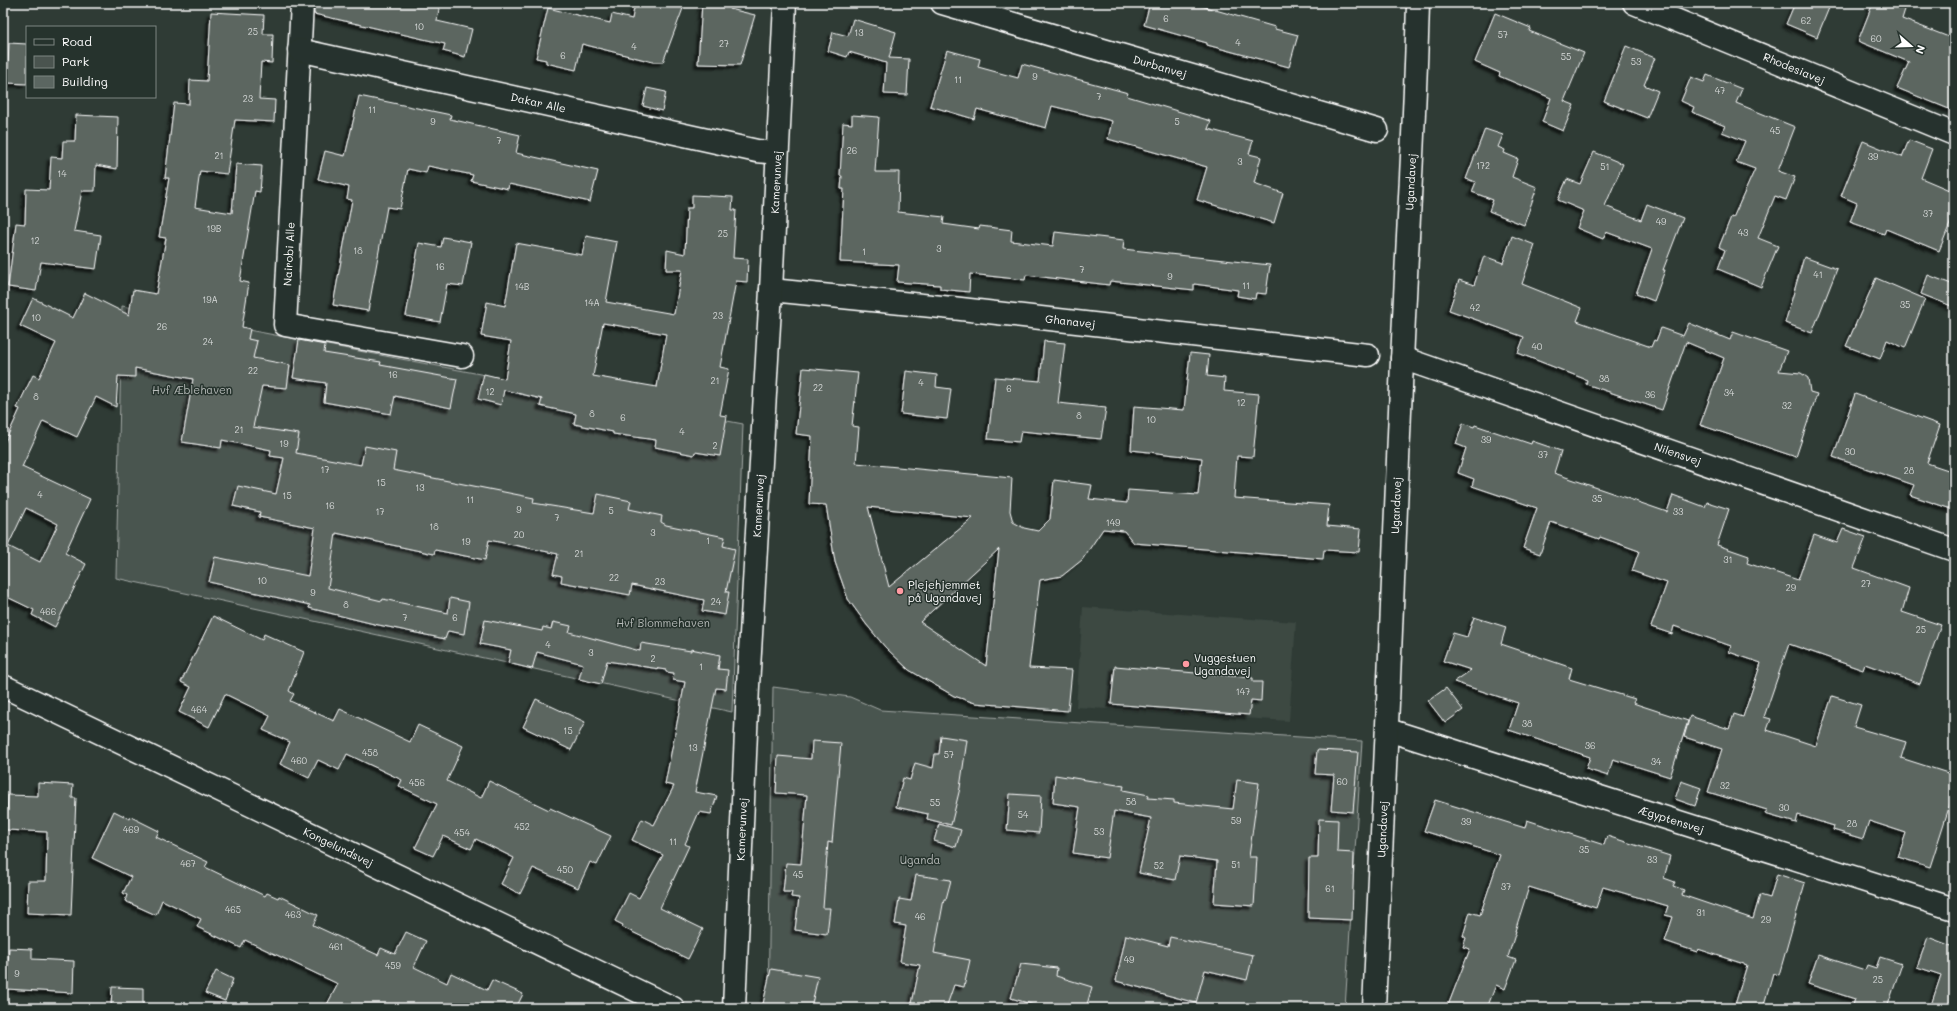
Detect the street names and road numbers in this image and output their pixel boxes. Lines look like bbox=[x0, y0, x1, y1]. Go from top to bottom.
street label: Rhodesiavej bbox=[1761, 49, 1827, 87]
street label: Durbanvej bbox=[1131, 51, 1189, 81]
street label: Dakar Alle bbox=[509, 89, 568, 116]
street label: Kamerunvej bbox=[767, 150, 785, 214]
street label: Ugandavej bbox=[1401, 153, 1419, 211]
street label: Nairobi Alle bbox=[279, 221, 298, 286]
street label: Ghanavej bbox=[1044, 311, 1096, 331]
street label: Nilensvej bbox=[1652, 438, 1704, 469]
street label: Kamerunvej bbox=[749, 474, 767, 538]
street label: Ugandavej bbox=[1387, 477, 1404, 534]
street label: Kamerunvej bbox=[732, 797, 750, 861]
street label: Ugandavej bbox=[1373, 800, 1391, 858]
street label: Ægyptensvej bbox=[1636, 802, 1706, 837]
street label: Kongelundsvej bbox=[301, 823, 376, 870]

